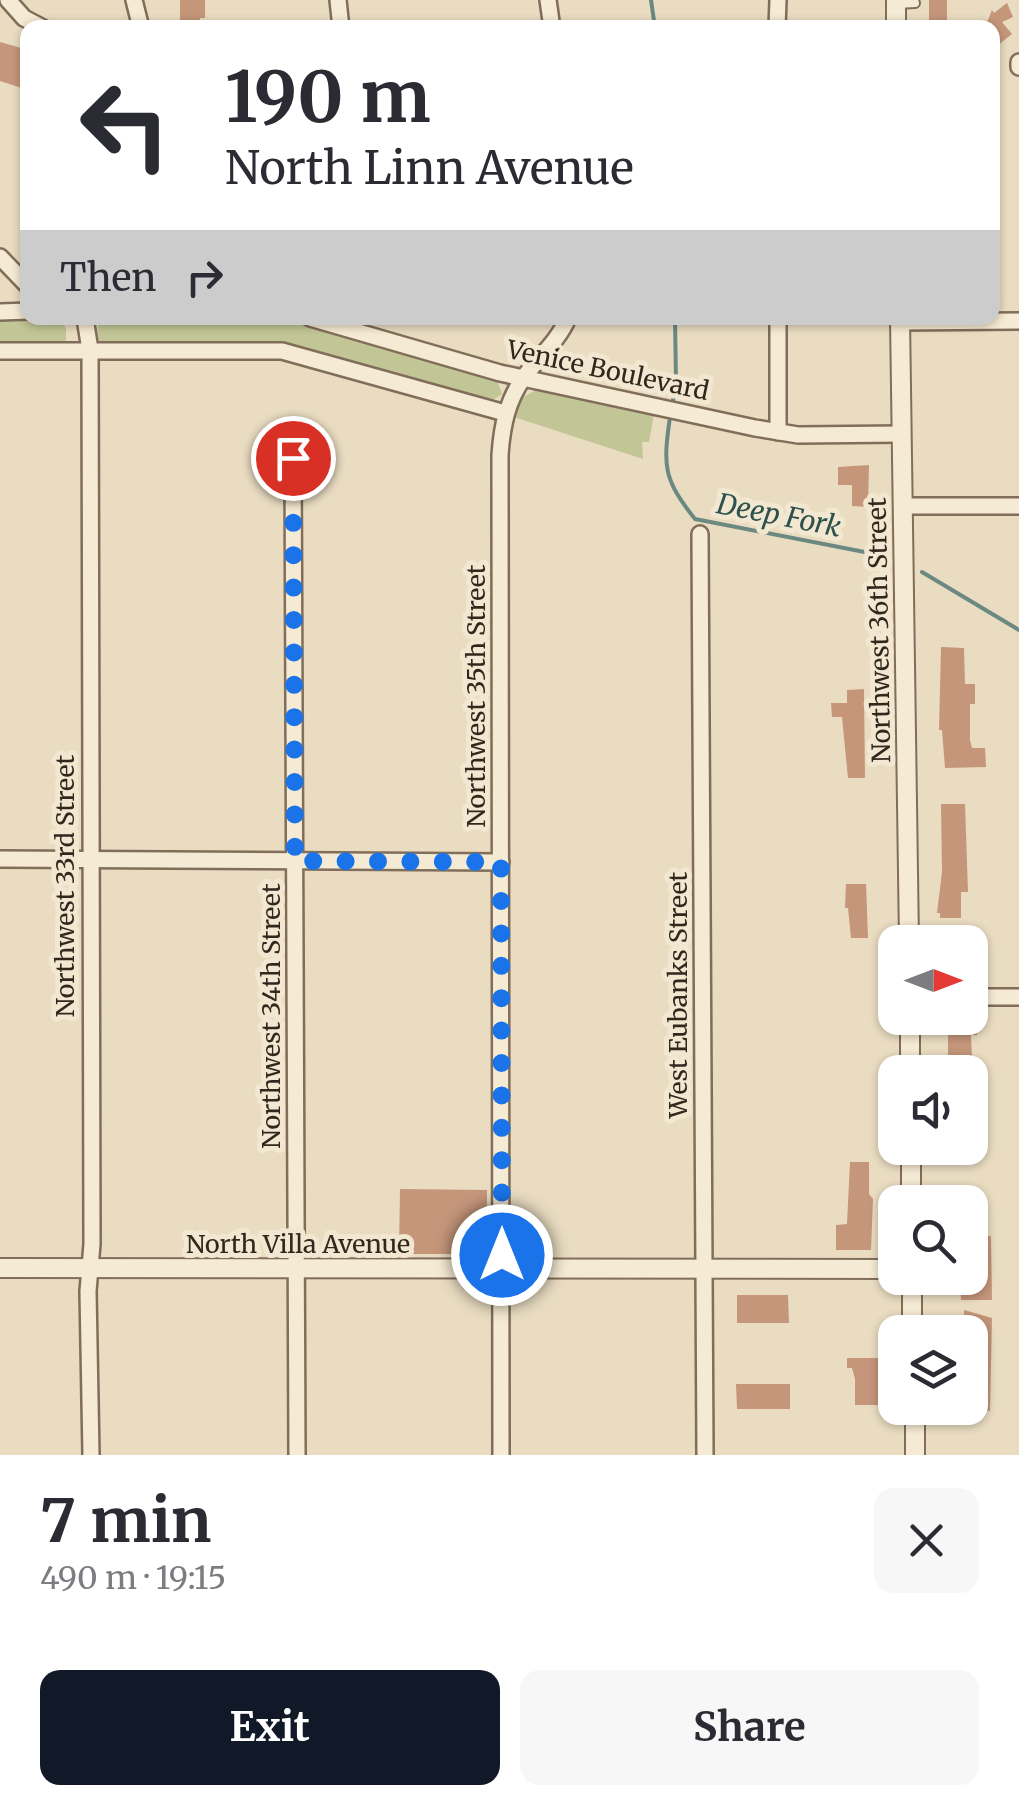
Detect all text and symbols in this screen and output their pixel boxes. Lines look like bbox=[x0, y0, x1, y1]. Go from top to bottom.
text: 190 m bbox=[225, 53, 431, 141]
icon: left bbox=[60, 60, 190, 190]
text: North Linn Avenue bbox=[225, 140, 634, 196]
icon: right bbox=[177, 250, 232, 305]
text: Then bbox=[60, 254, 157, 301]
street label: Venice Boulevard bbox=[503, 333, 712, 407]
pin bbox=[251, 416, 336, 501]
icon: arrive bbox=[266, 431, 321, 486]
water label: Deep Fork bbox=[713, 485, 844, 545]
street label: Northwest 36th Street bbox=[861, 497, 897, 763]
street label: Northwest 35th Street bbox=[460, 564, 492, 828]
street label: Northwest 33rd Street bbox=[49, 754, 81, 1017]
street label: West Eubanks Street bbox=[662, 871, 694, 1119]
street label: Northwest 34th Street bbox=[255, 883, 287, 1149]
north arrow bbox=[878, 925, 988, 1035]
map controls bbox=[878, 925, 988, 1425]
button: sound bbox=[878, 1055, 988, 1165]
button: search bbox=[878, 1185, 988, 1295]
position arrow bbox=[450, 1203, 554, 1307]
street label: North Villa Avenue bbox=[186, 1228, 410, 1260]
button: layers bbox=[878, 1315, 988, 1425]
text: 7 min bbox=[40, 1483, 212, 1558]
button: close bbox=[874, 1488, 979, 1593]
text: 490 m · 19:15 bbox=[40, 1558, 226, 1598]
button: Exit bbox=[40, 1670, 500, 1785]
button: Share bbox=[520, 1670, 979, 1785]

